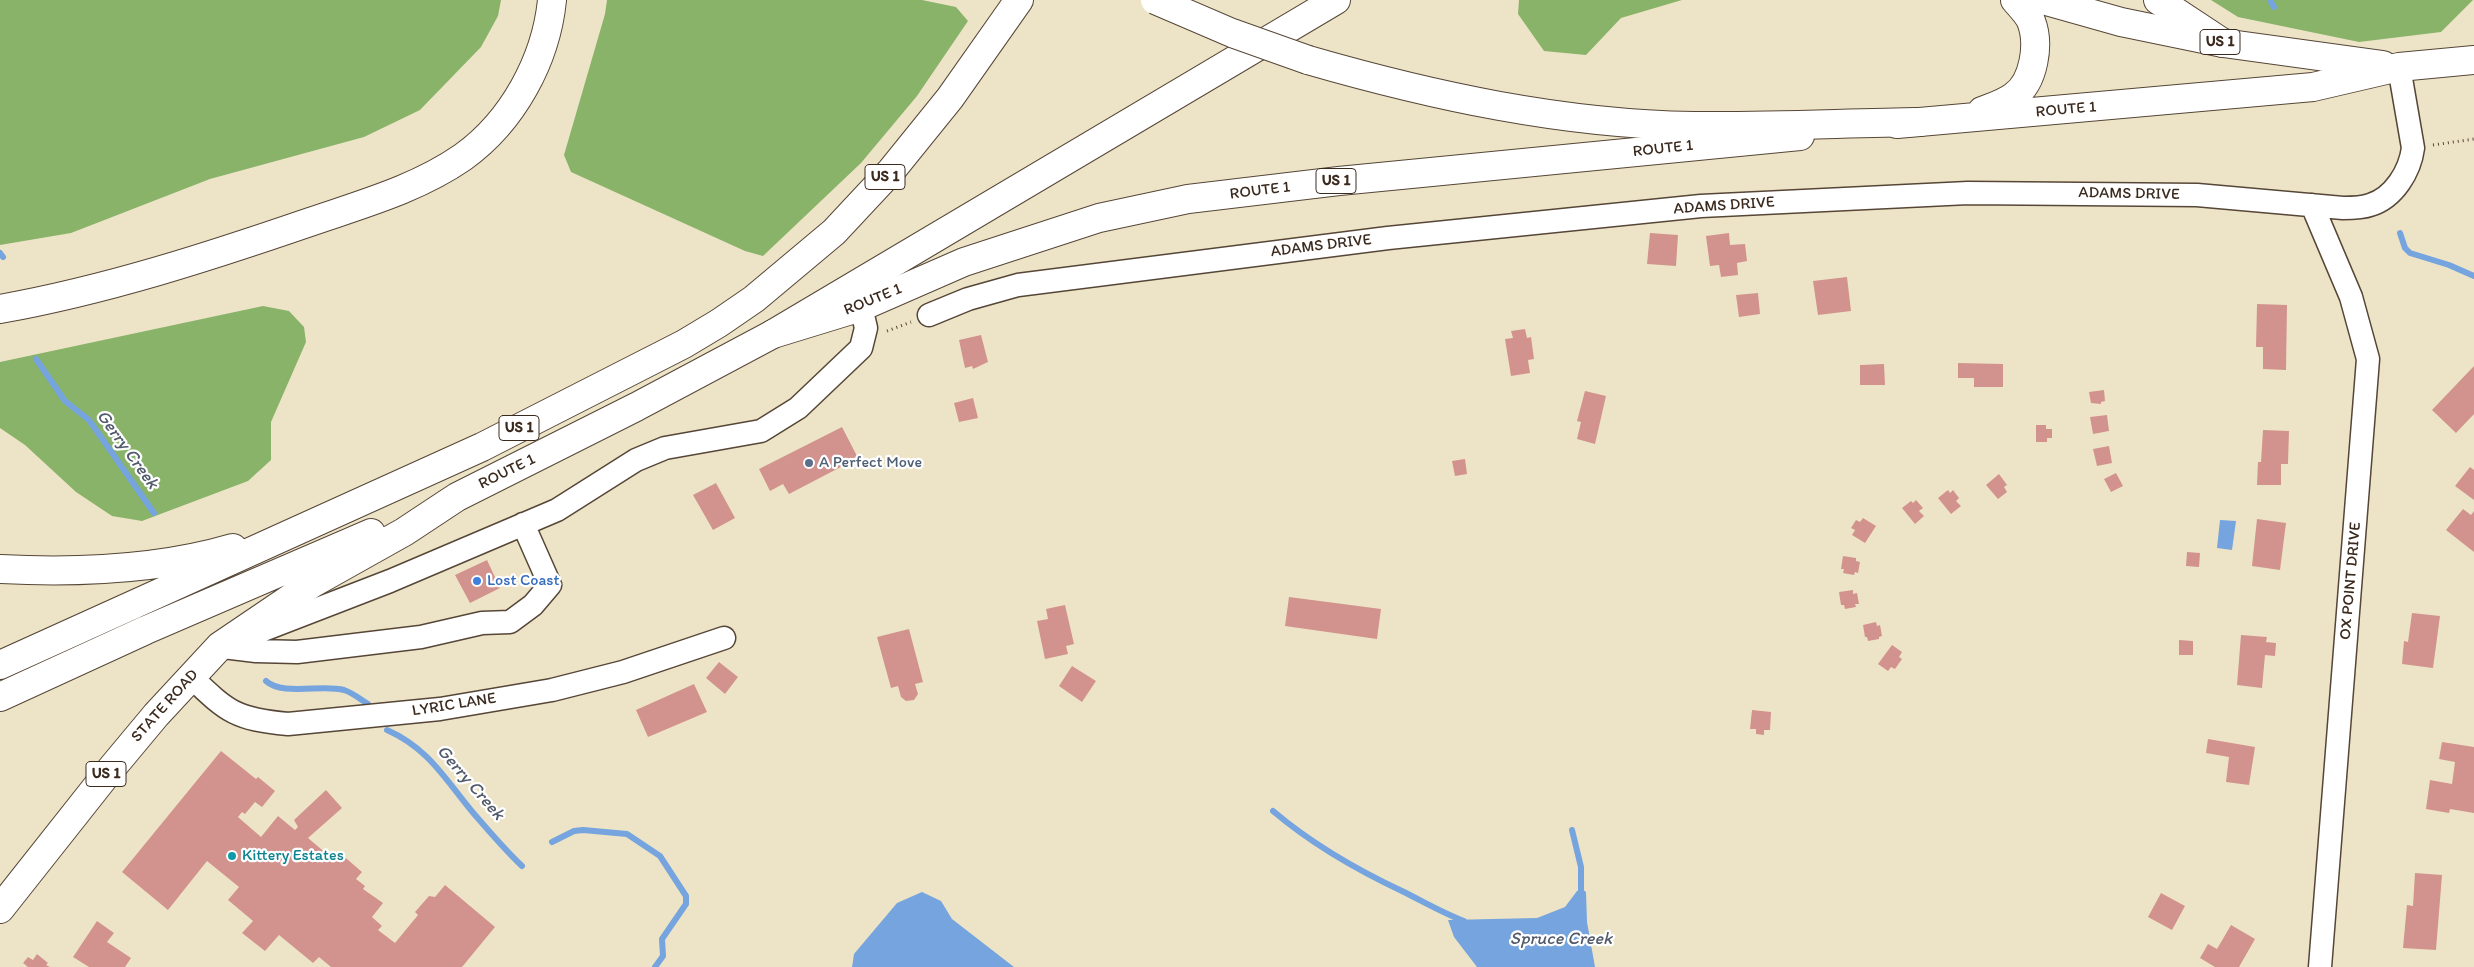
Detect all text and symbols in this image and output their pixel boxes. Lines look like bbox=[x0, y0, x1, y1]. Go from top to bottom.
road number: US 1 bbox=[2200, 30, 2240, 54]
street label: ROUTE 1 bbox=[2035, 98, 2097, 122]
street label: ROUTE 1 bbox=[1632, 136, 1694, 162]
road number: US 1 bbox=[865, 164, 905, 190]
road number: US 1 bbox=[1316, 168, 1356, 194]
street label: ROUTE 1 bbox=[1229, 178, 1291, 204]
street label: ADAMS DRIVE bbox=[2078, 184, 2180, 204]
street label: ADAMS DRIVE bbox=[1673, 193, 1775, 219]
street label: ADAMS DRIVE bbox=[1269, 230, 1373, 262]
street label: ROUTE 1 bbox=[841, 280, 905, 320]
water label: Gerry Creek bbox=[91, 406, 163, 494]
road number: US 1 bbox=[499, 416, 539, 440]
street label: ROUTE 1 bbox=[475, 450, 539, 494]
place label: A Perfect Move bbox=[819, 453, 922, 473]
marker: A Perfect Move bbox=[803, 457, 815, 469]
street label: OX POINT DRIVE bbox=[2336, 521, 2366, 641]
place label: Lost Coast bbox=[487, 571, 559, 591]
marker: Lost Coast bbox=[471, 575, 483, 587]
street label: STATE ROAD bbox=[127, 666, 203, 746]
street label: LYRIC LANE bbox=[411, 689, 497, 721]
water label: Gerry Creek bbox=[432, 741, 508, 825]
road number: US 1 bbox=[86, 762, 126, 786]
place label: Kittery Estates bbox=[242, 846, 344, 866]
marker: Kittery Estates bbox=[226, 850, 238, 862]
water label: Spruce Creek bbox=[1510, 928, 1612, 950]

